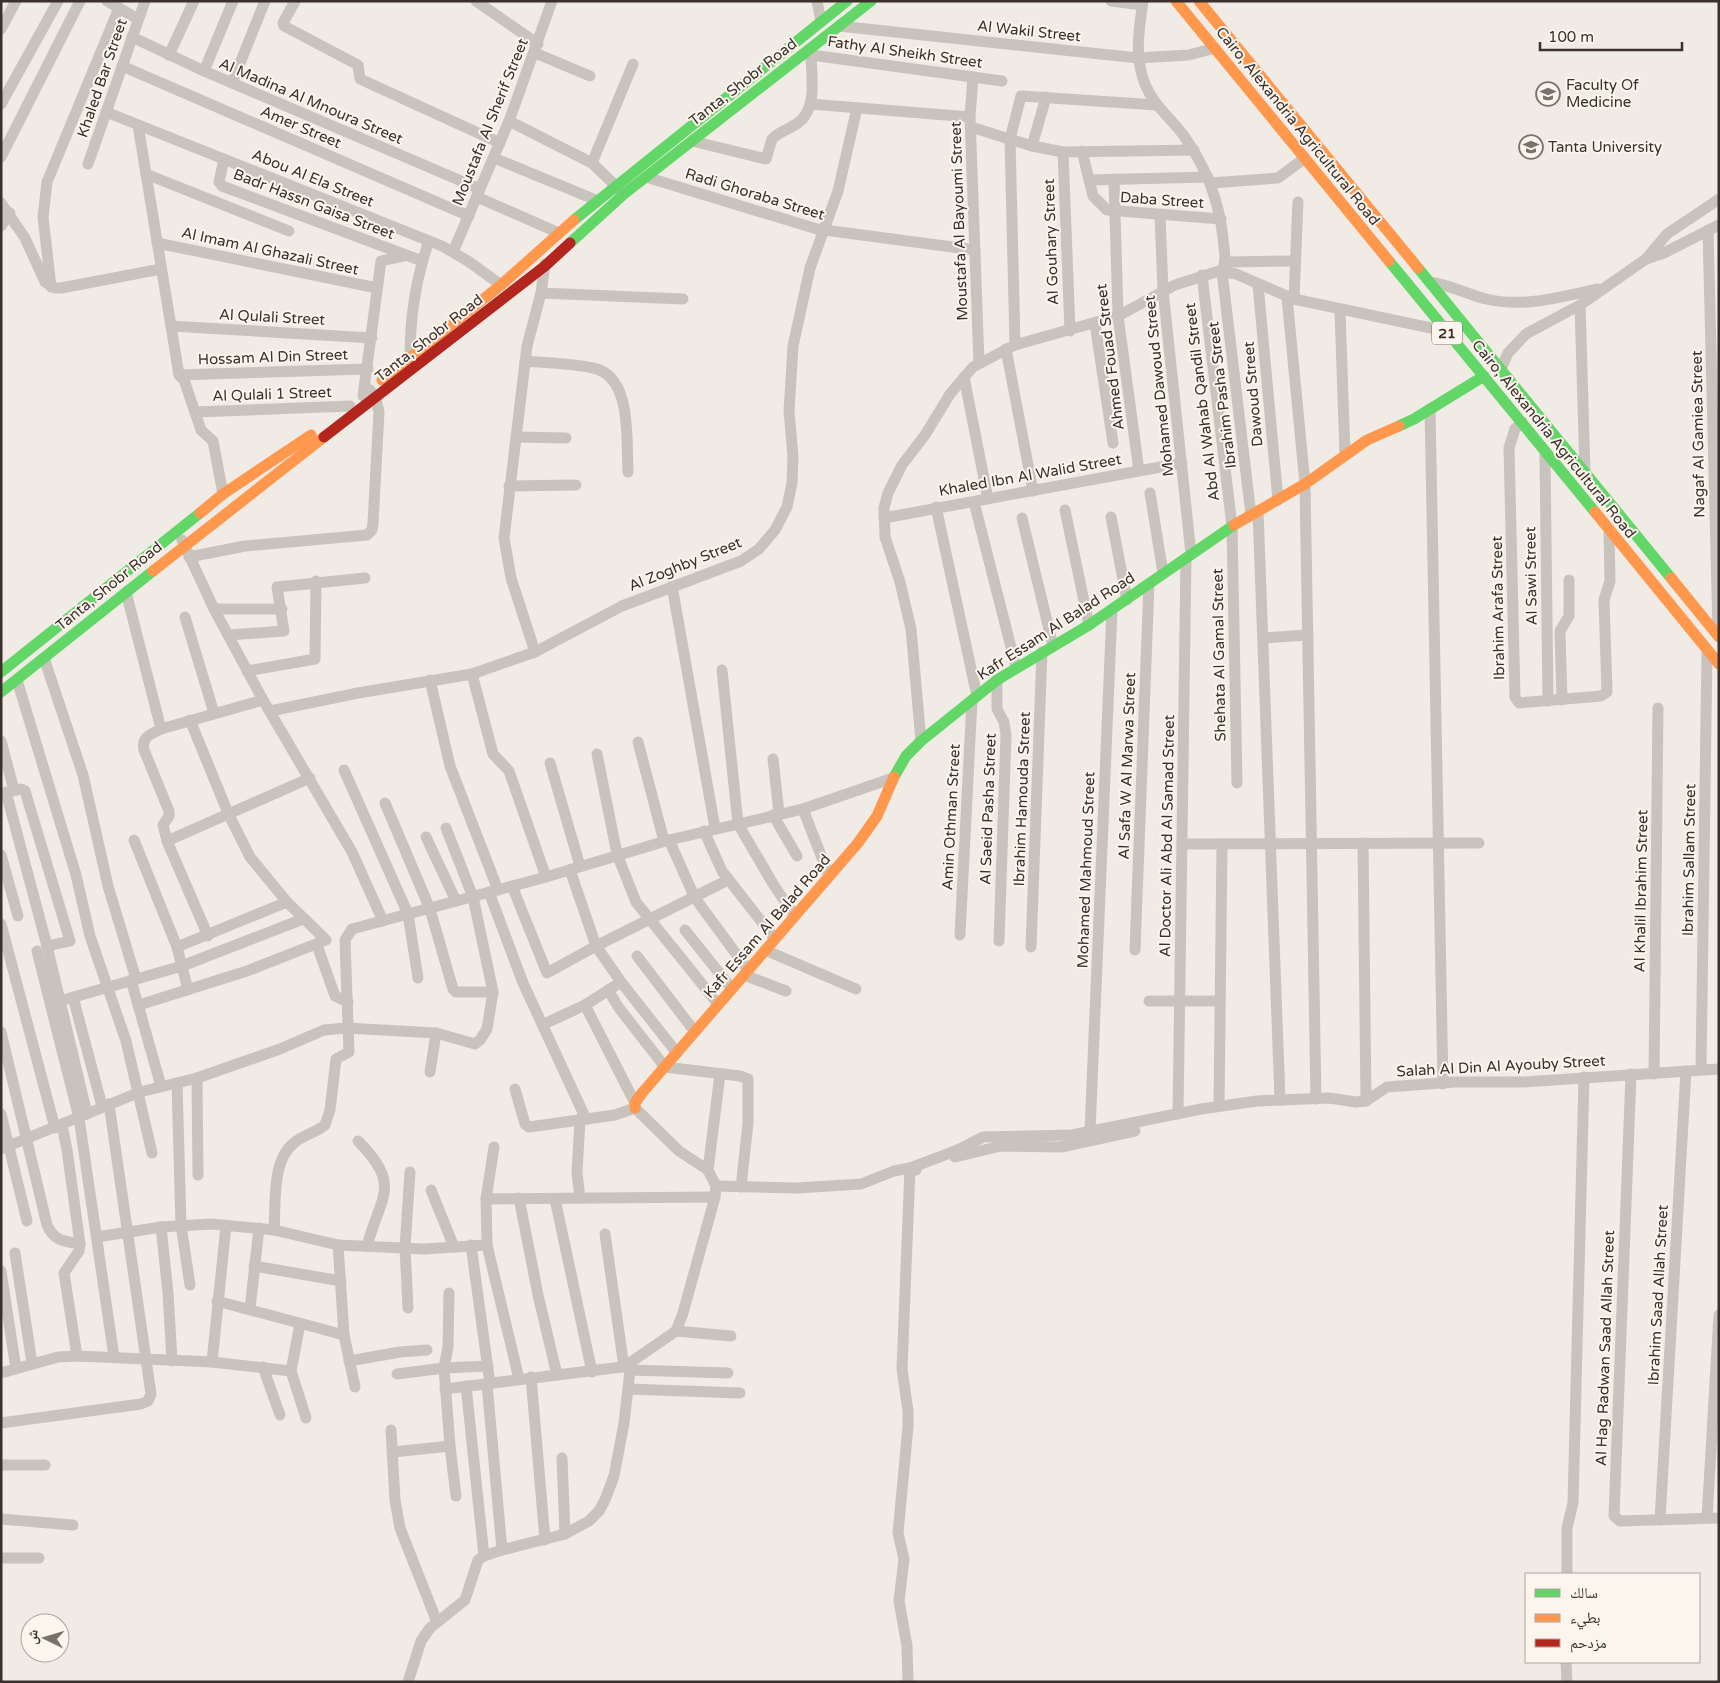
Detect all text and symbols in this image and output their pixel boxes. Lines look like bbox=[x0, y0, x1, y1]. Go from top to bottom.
street label: Khaled Bar Street bbox=[73, 16, 131, 140]
street label: Al Wakil Street bbox=[976, 17, 1082, 45]
scale bar bbox=[1540, 20, 1682, 52]
street label: Cairo, Alexandria Agricultural Road bbox=[1212, 23, 1384, 229]
text: 100 m bbox=[1548, 28, 1594, 46]
street label: Fathy Al Sheikh Street bbox=[826, 32, 984, 72]
street label: Tanta, Shobr Road bbox=[686, 34, 800, 130]
street label: Moustafa Al Sherif Street bbox=[448, 35, 532, 208]
street label: Al Madina Al Mnoura Street bbox=[216, 54, 406, 148]
place label: Faculty Of Medicine bbox=[1566, 76, 1639, 111]
school or university icon: Faculty Of Medicine bbox=[1535, 81, 1561, 107]
street label: Amer Street bbox=[258, 102, 344, 152]
street label: Moustafa Al Bayoumi Street bbox=[947, 121, 971, 321]
school or university icon: Tanta University bbox=[1518, 134, 1544, 160]
place label: Tanta University bbox=[1548, 138, 1662, 156]
street label: Abou Al Ela Street bbox=[249, 145, 377, 211]
street label: Radi Ghoraba Street bbox=[683, 164, 827, 224]
street label: Badr Hassn Gaisa Street bbox=[231, 165, 397, 243]
street label: Al Gouhary Street bbox=[1040, 178, 1062, 306]
street label: Daba Street bbox=[1119, 188, 1205, 212]
street label: Al Imam Al Ghazali Street bbox=[180, 223, 360, 279]
street label: Ahmed Fouad Street bbox=[1092, 283, 1128, 431]
street label: Tanta, Shobr Road bbox=[372, 290, 486, 386]
street label: Mohamed Dawoud Street bbox=[1140, 294, 1177, 478]
street label: Abd Al Wahab Qandil Street bbox=[1181, 301, 1223, 502]
street label: Al Qulali Street bbox=[218, 305, 326, 329]
street label: Ibrahim Pasha Street bbox=[1204, 320, 1240, 470]
road number: 21 bbox=[1432, 322, 1462, 344]
street label: Cairo, Alexandria Agricultural Road bbox=[1468, 336, 1640, 542]
street label: Dawoud Street bbox=[1239, 340, 1267, 447]
street label: Hossam Al Din Street bbox=[198, 345, 349, 369]
street label: Nagaf Al Gamiea Street bbox=[1688, 350, 1708, 518]
street label: Al Qulali 1 Street bbox=[212, 383, 332, 405]
street label: Khaled Ibn Al Walid Street bbox=[937, 450, 1123, 500]
street label: Al Sawi Street bbox=[1521, 526, 1541, 625]
street label: Al Zoghby Street bbox=[626, 533, 744, 595]
street label: Ibrahim Arafa Street bbox=[1488, 536, 1508, 680]
street label: Tanta, Shobr Road bbox=[52, 538, 166, 634]
street label: Kafr Essam Al Balad Road bbox=[974, 568, 1138, 684]
street label: Shehata Al Gamal Street bbox=[1208, 568, 1230, 742]
street label: Al Safa W Al Marwa Street bbox=[1115, 672, 1139, 860]
street label: Ibrahim Hamouda Street bbox=[1010, 711, 1034, 887]
street label: Al Doctor Ali Abd Al Samad Street bbox=[1156, 714, 1178, 957]
street label: Al Saeid Pasha Street bbox=[976, 733, 1000, 885]
street label: Amin Othman Street bbox=[938, 743, 964, 891]
street label: Mohamed Mahmoud Street bbox=[1074, 771, 1098, 969]
street label: Ibrahim Sallam Street bbox=[1679, 783, 1699, 936]
street label: Al Khalil Ibrahim Street bbox=[1631, 809, 1651, 972]
street label: Kafr Essam Al Balad Road bbox=[700, 850, 834, 1002]
street label: Salah Al Din Al Ayouby Street bbox=[1396, 1052, 1606, 1080]
street label: Ibrahim Saad Allah Street bbox=[1644, 1204, 1672, 1386]
street label: Al Hag Radwan Saad Allah Street bbox=[1592, 1229, 1618, 1466]
legend bbox=[1525, 1573, 1700, 1663]
text: سالك bbox=[1570, 1584, 1598, 1602]
text: بطيء bbox=[1570, 1609, 1600, 1630]
north arrow bbox=[20, 1613, 70, 1663]
text: ش bbox=[23, 1629, 42, 1645]
text: مزدحم bbox=[1570, 1634, 1607, 1653]

